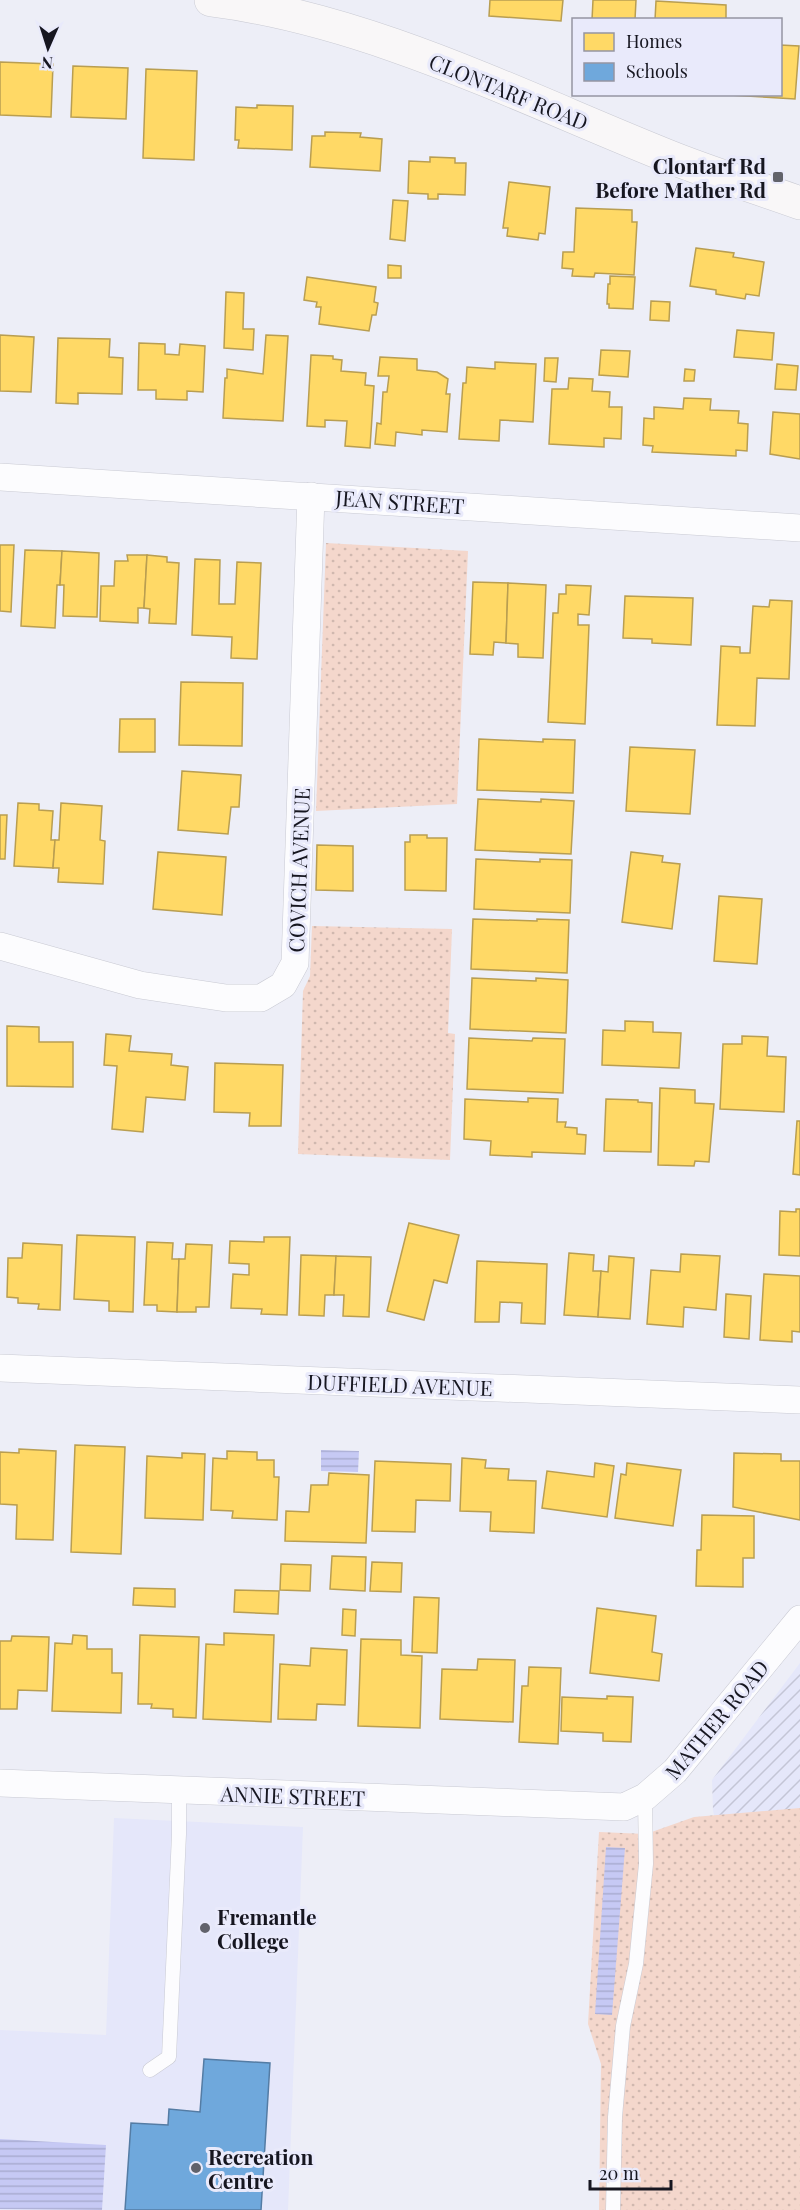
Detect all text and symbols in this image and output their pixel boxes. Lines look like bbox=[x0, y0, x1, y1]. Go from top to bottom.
north arrow bbox=[18, 18, 78, 78]
legend bbox=[572, 18, 782, 96]
text: Homes bbox=[626, 29, 682, 53]
street label: CLONTARF ROAD bbox=[425, 46, 593, 136]
text: N bbox=[40, 53, 54, 74]
text: Schools bbox=[626, 59, 688, 83]
place label: Clontarf Rd Before Mather Rd bbox=[595, 151, 766, 203]
marker: Clontarf Rd Before Mather Rd bbox=[771, 170, 785, 184]
street label: JEAN STREET bbox=[334, 482, 465, 519]
street label: COVICH AVENUE bbox=[281, 787, 315, 953]
street label: DUFFIELD AVENUE bbox=[307, 1367, 493, 1401]
street label: MATHER ROAD bbox=[658, 1653, 774, 1785]
street label: ANNIE STREET bbox=[219, 1778, 366, 1812]
place label: Fremantle College bbox=[217, 1902, 316, 1954]
marker: Fremantle College bbox=[198, 1921, 212, 1935]
place label: Recreation Centre bbox=[208, 2142, 313, 2194]
scale bar bbox=[590, 2153, 671, 2191]
marker: Recreation Centre bbox=[189, 2161, 203, 2175]
text: 20 m bbox=[599, 2161, 639, 2185]

